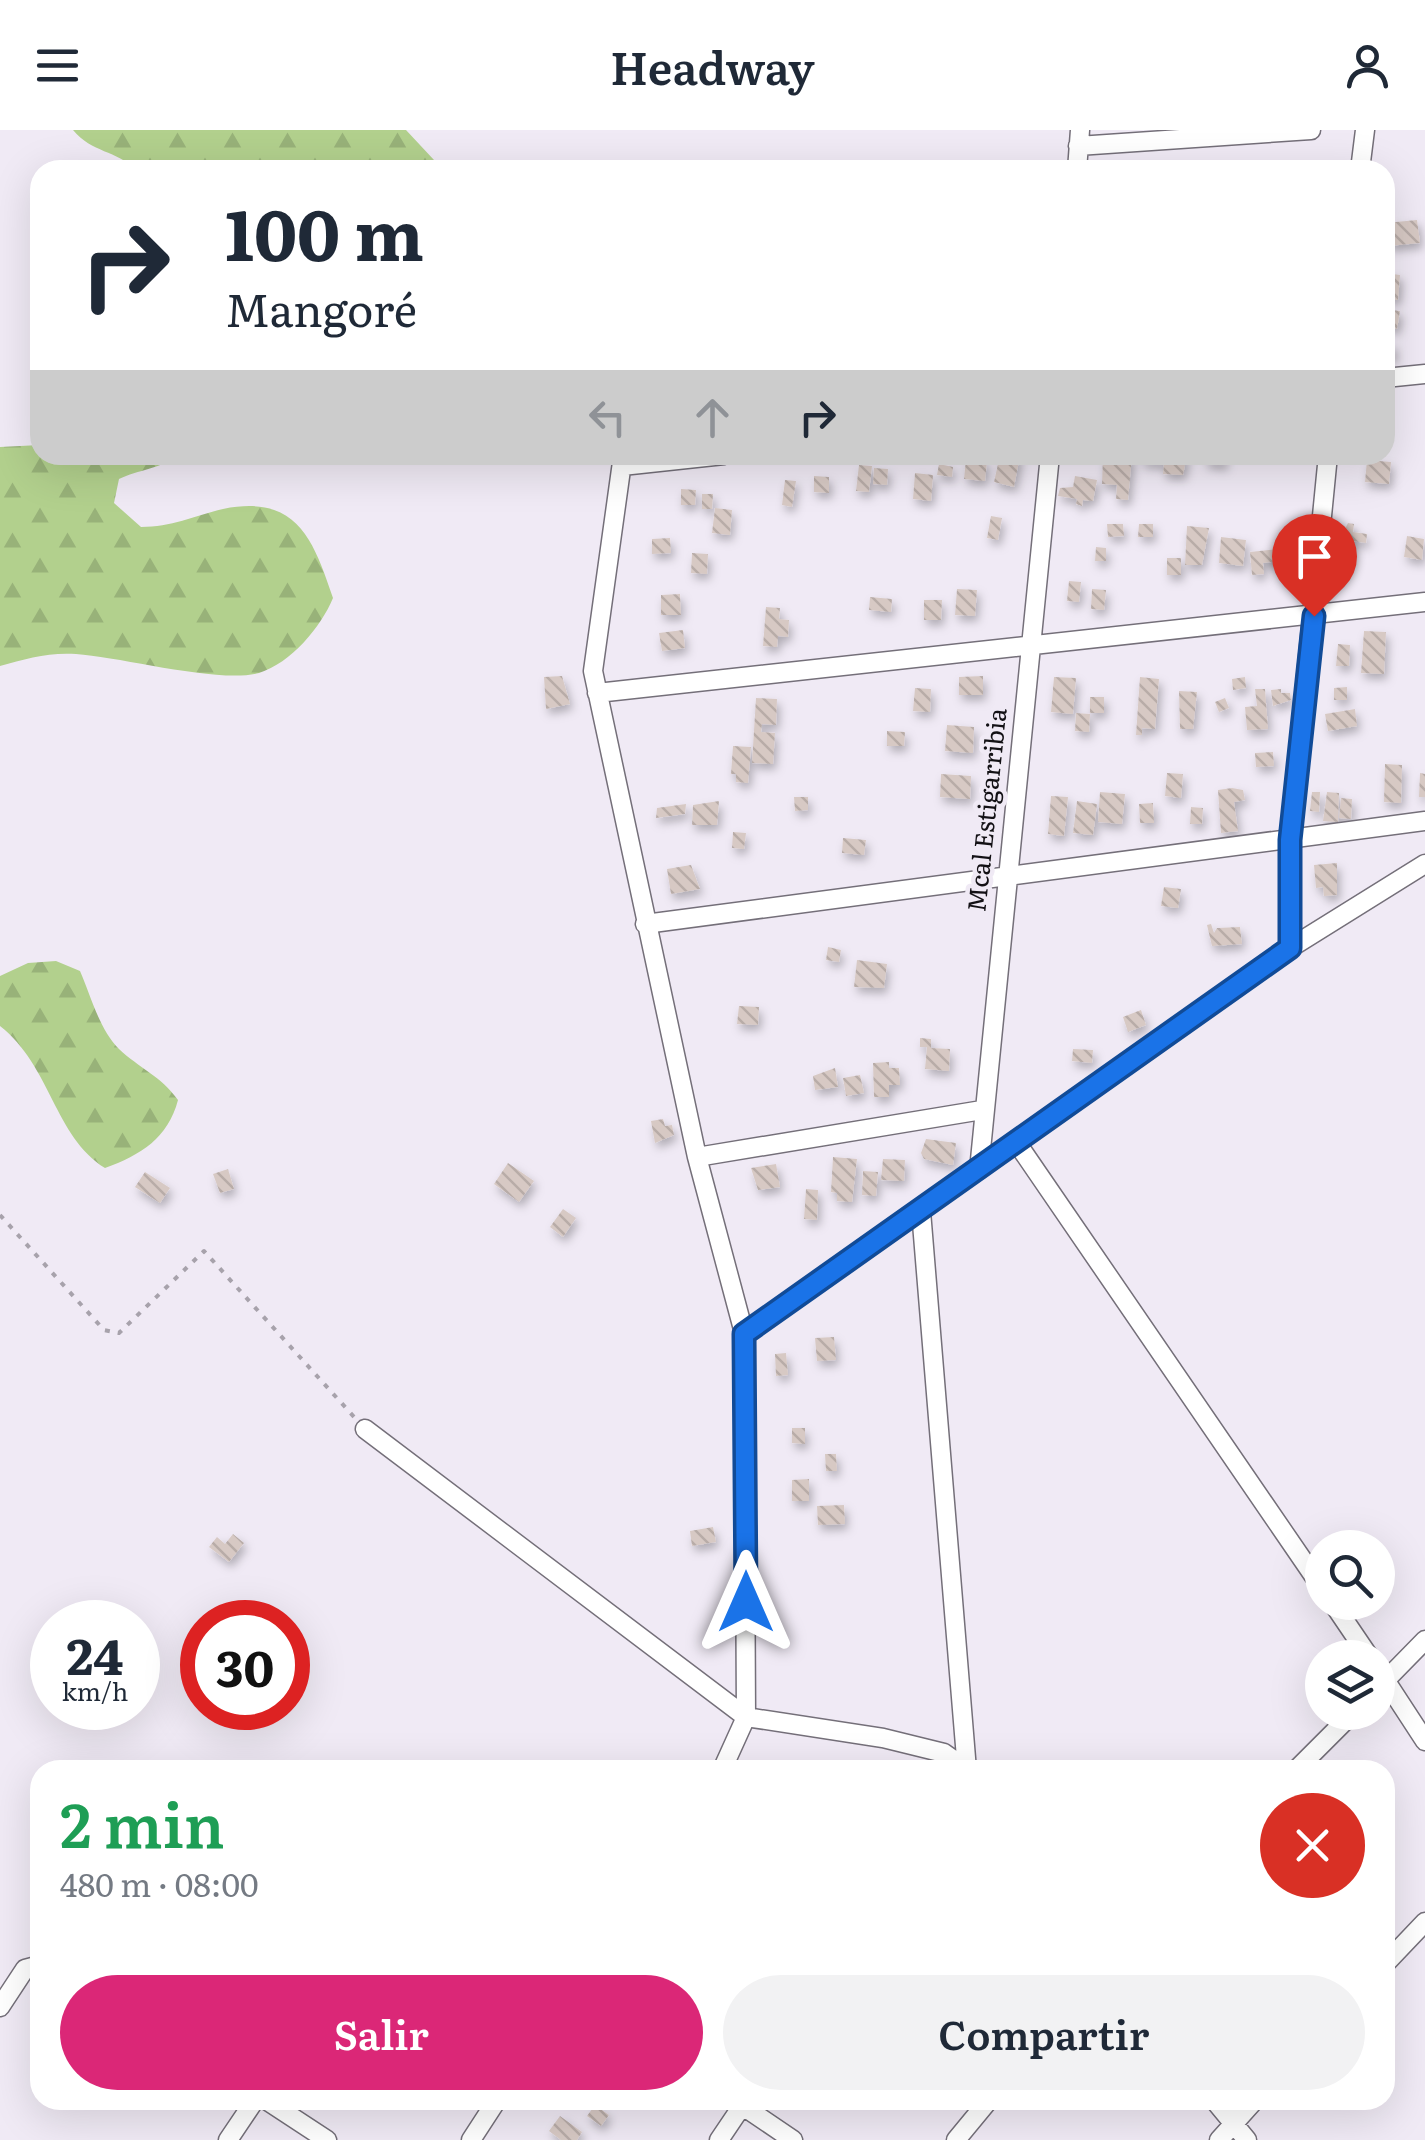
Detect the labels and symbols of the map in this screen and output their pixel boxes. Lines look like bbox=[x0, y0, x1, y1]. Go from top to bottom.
pin bbox=[1272, 514, 1357, 617]
street label: Mcal Estigarribia bbox=[956, 706, 1015, 914]
position arrow bbox=[694, 1550, 798, 1654]
speed limit sign: 30 bbox=[180, 1600, 310, 1730]

